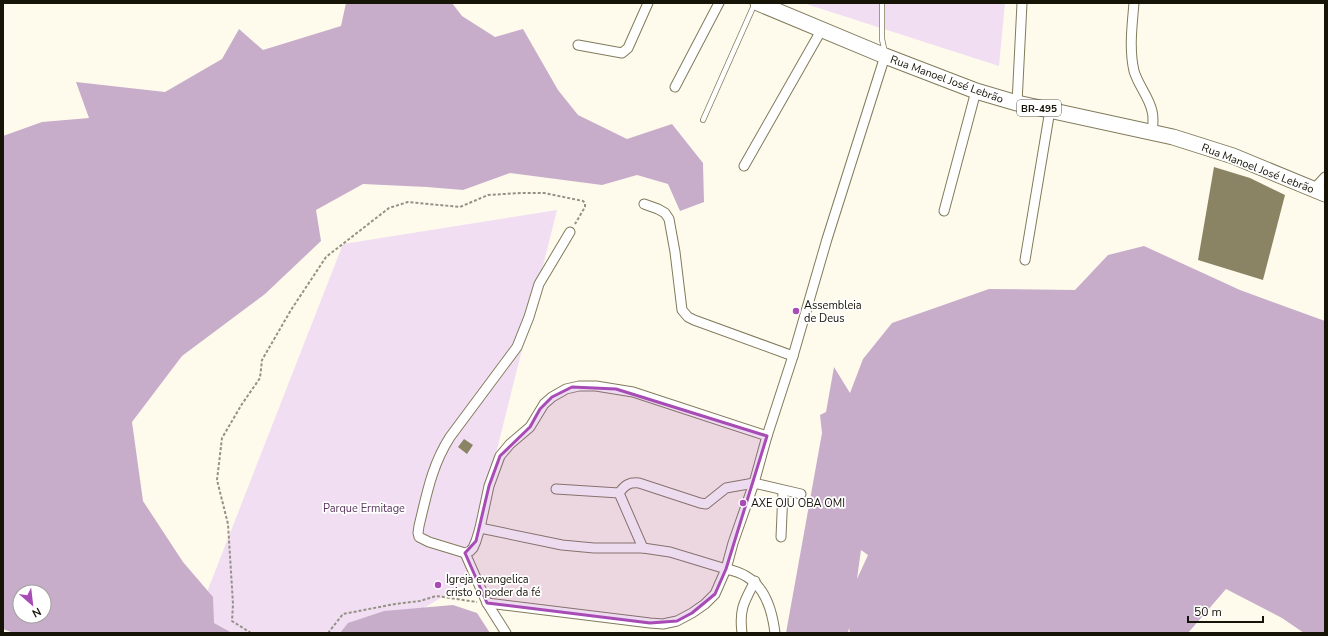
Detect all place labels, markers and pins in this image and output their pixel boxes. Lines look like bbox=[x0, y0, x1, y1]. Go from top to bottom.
place label: Assembleia de Deus bbox=[804, 298, 862, 326]
marker: Assembleia de Deus bbox=[791, 306, 801, 316]
place label: AXE OJU OBA OMI bbox=[751, 496, 845, 511]
marker: AXE OJU OBA OMI bbox=[738, 498, 748, 508]
place label: Igreja evangelica cristo o poder da fé bbox=[446, 572, 541, 600]
marker: Igreja evangelica cristo o poder da fé bbox=[433, 580, 443, 590]

